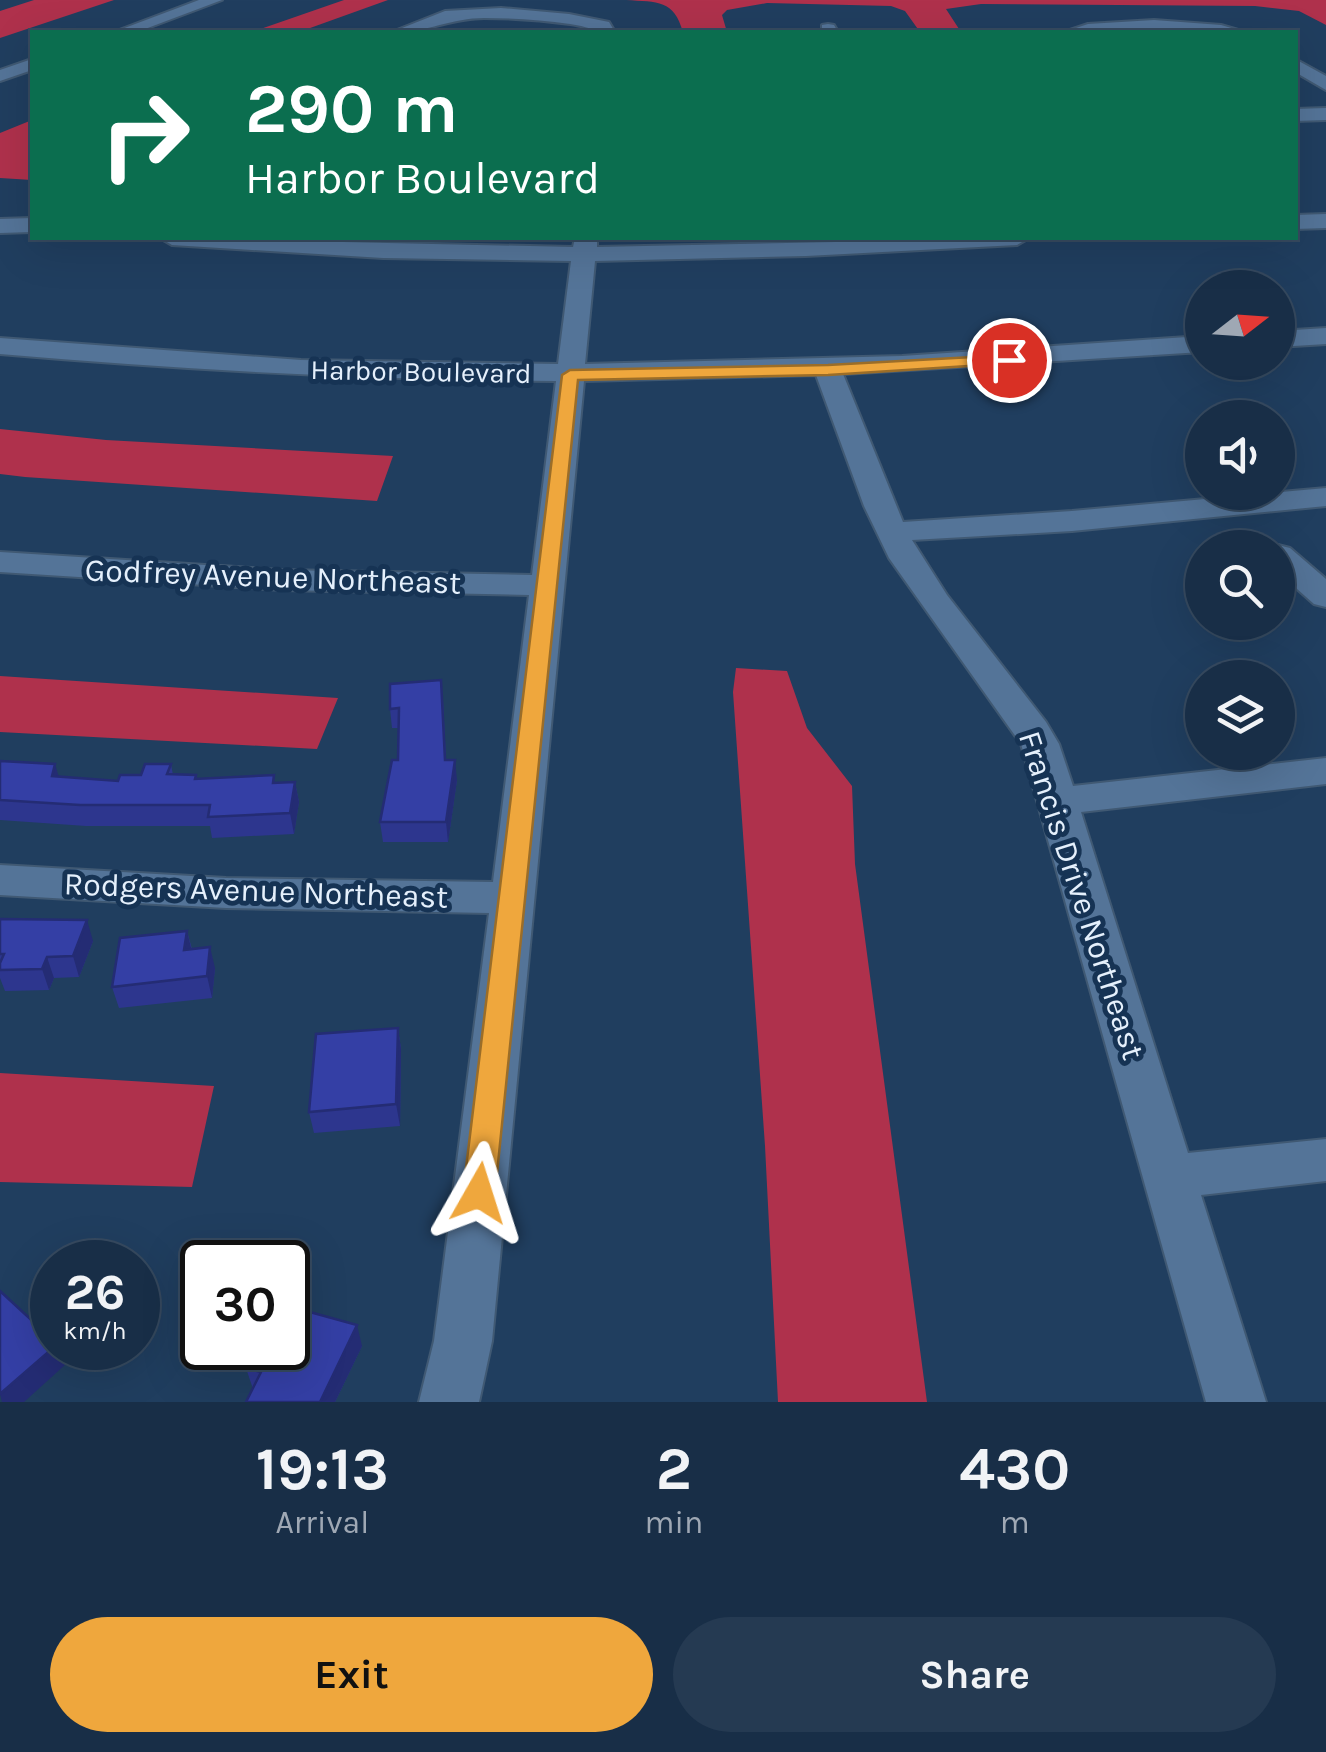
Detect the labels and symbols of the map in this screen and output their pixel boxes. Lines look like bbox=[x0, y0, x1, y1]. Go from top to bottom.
north arrow bbox=[1185, 270, 1295, 380]
pin bbox=[967, 318, 1052, 403]
street label: Harbor Boulevard bbox=[310, 353, 532, 390]
street label: Godfrey Avenue Northeast bbox=[84, 551, 462, 602]
street label: Francis Drive Northeast bbox=[1011, 726, 1152, 1064]
street label: Rodgers Avenue Northeast bbox=[63, 865, 449, 916]
position arrow bbox=[427, 1141, 531, 1245]
speed limit sign: 30 bbox=[180, 1240, 310, 1370]

